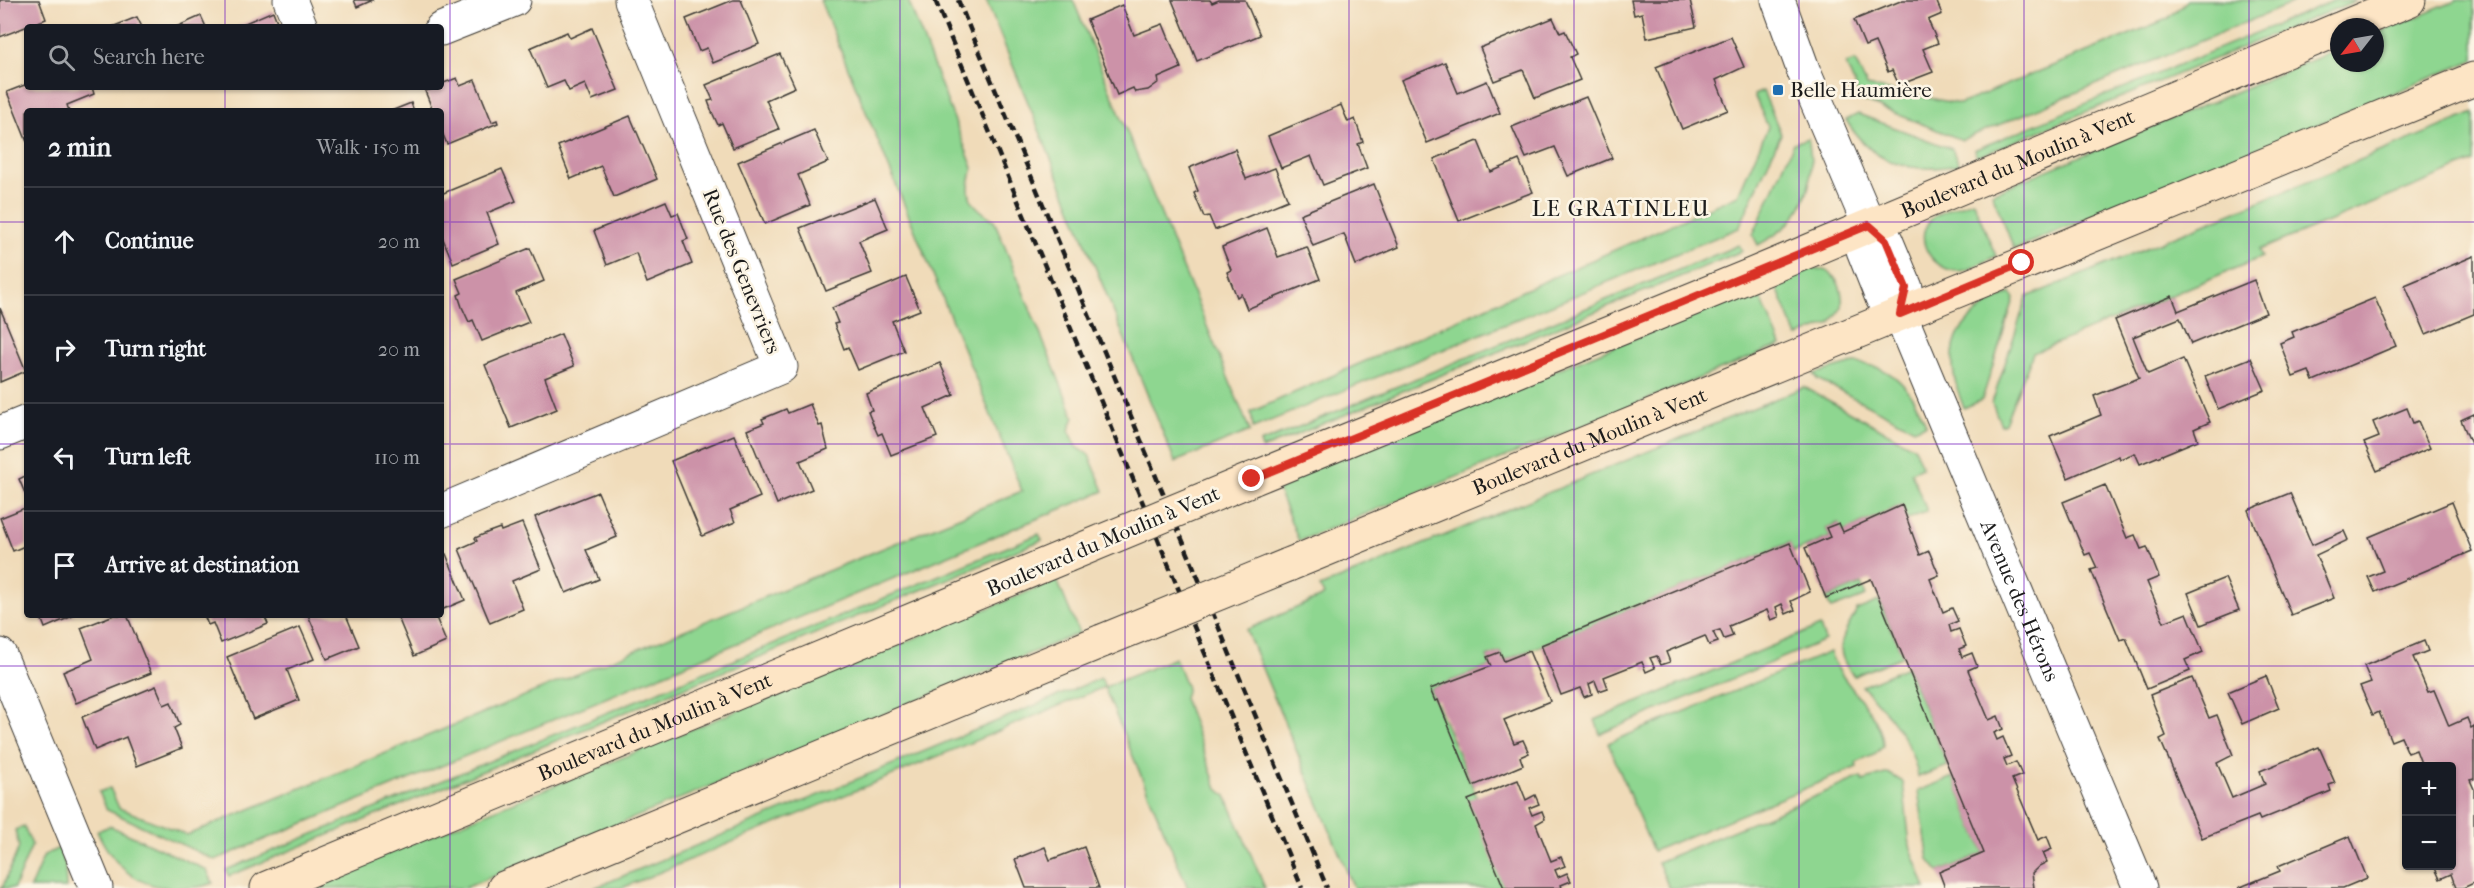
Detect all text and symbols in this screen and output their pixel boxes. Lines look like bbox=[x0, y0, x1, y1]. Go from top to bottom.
north arrow bbox=[2330, 18, 2384, 72]
search box bbox=[24, 24, 444, 90]
icon: search bbox=[45, 41, 78, 74]
text: Search here bbox=[93, 44, 205, 70]
place label: Belle Haumière bbox=[1790, 78, 1932, 102]
marker: Belle Haumière bbox=[1771, 83, 1785, 97]
street label: Boulevard du Moulin à Vent bbox=[1897, 104, 2138, 223]
text: 2 min bbox=[48, 132, 111, 163]
text: Walk · 150 m bbox=[316, 136, 420, 159]
street label: Rue des Genevriers bbox=[698, 185, 786, 357]
district label: LE GRATINLEU bbox=[1532, 196, 1710, 222]
icon: ahead bbox=[48, 225, 81, 258]
text: Continue bbox=[105, 228, 194, 254]
text: 20 m bbox=[378, 230, 420, 253]
route start bbox=[2008, 249, 2034, 275]
icon: right bbox=[48, 333, 81, 366]
text: Turn right bbox=[105, 336, 206, 362]
text: 20 m bbox=[378, 338, 420, 361]
street label: Boulevard du Moulin à Vent bbox=[1469, 382, 1711, 500]
icon: left bbox=[48, 441, 81, 474]
text: Turn left bbox=[105, 444, 191, 470]
text: 110 m bbox=[374, 446, 420, 469]
route end bbox=[1238, 465, 1264, 491]
street label: Boulevard du Moulin à Vent bbox=[983, 481, 1224, 601]
street label: Avenue des Hérons bbox=[1975, 515, 2064, 685]
icon: arrive bbox=[48, 549, 81, 582]
text: Arrive at destination bbox=[105, 552, 299, 578]
street label: Boulevard du Moulin à Vent bbox=[534, 667, 776, 786]
map controls bbox=[2402, 762, 2456, 870]
button: + bbox=[2402, 762, 2456, 816]
button: − bbox=[2402, 816, 2456, 870]

